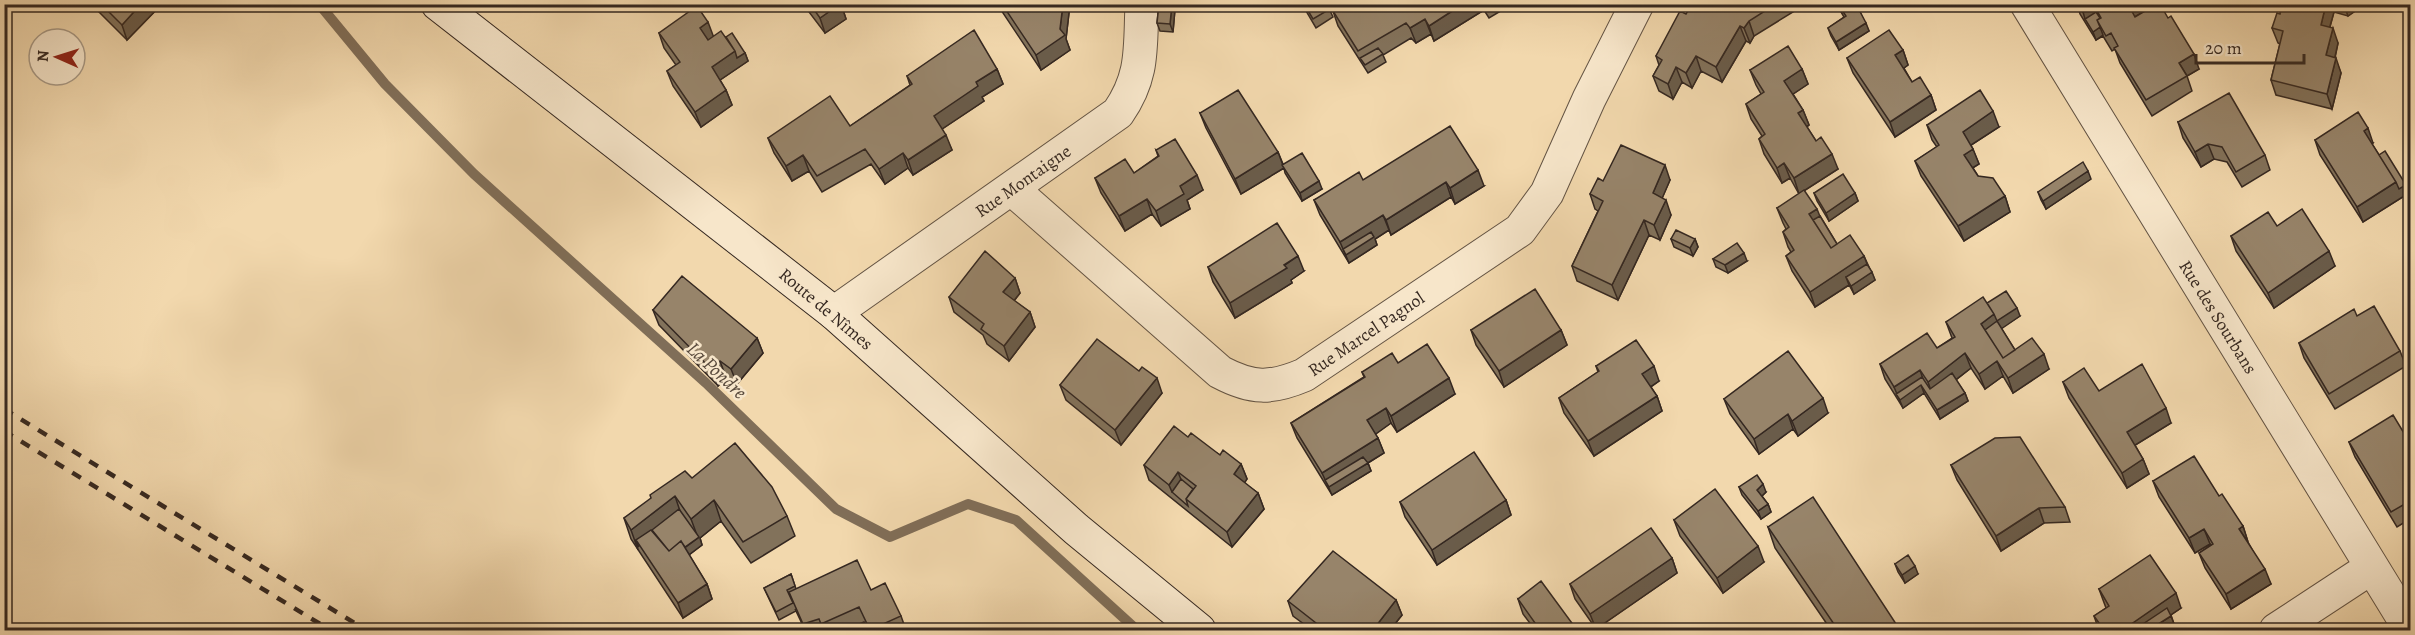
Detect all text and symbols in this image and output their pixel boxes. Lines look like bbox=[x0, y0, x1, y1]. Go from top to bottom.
north arrow bbox=[27, 27, 87, 87]
scale bar bbox=[2196, 27, 2304, 65]
text: 20 m bbox=[2205, 36, 2242, 60]
text: N bbox=[32, 50, 54, 63]
street label: Rue Montaigne bbox=[970, 139, 1076, 223]
street label: Rue des Sourbans bbox=[2173, 256, 2263, 378]
street label: Route de Nîmes bbox=[774, 262, 878, 356]
street label: Rue Marcel Pagnol bbox=[1303, 286, 1429, 382]
water label: La Pondre bbox=[681, 336, 753, 405]

